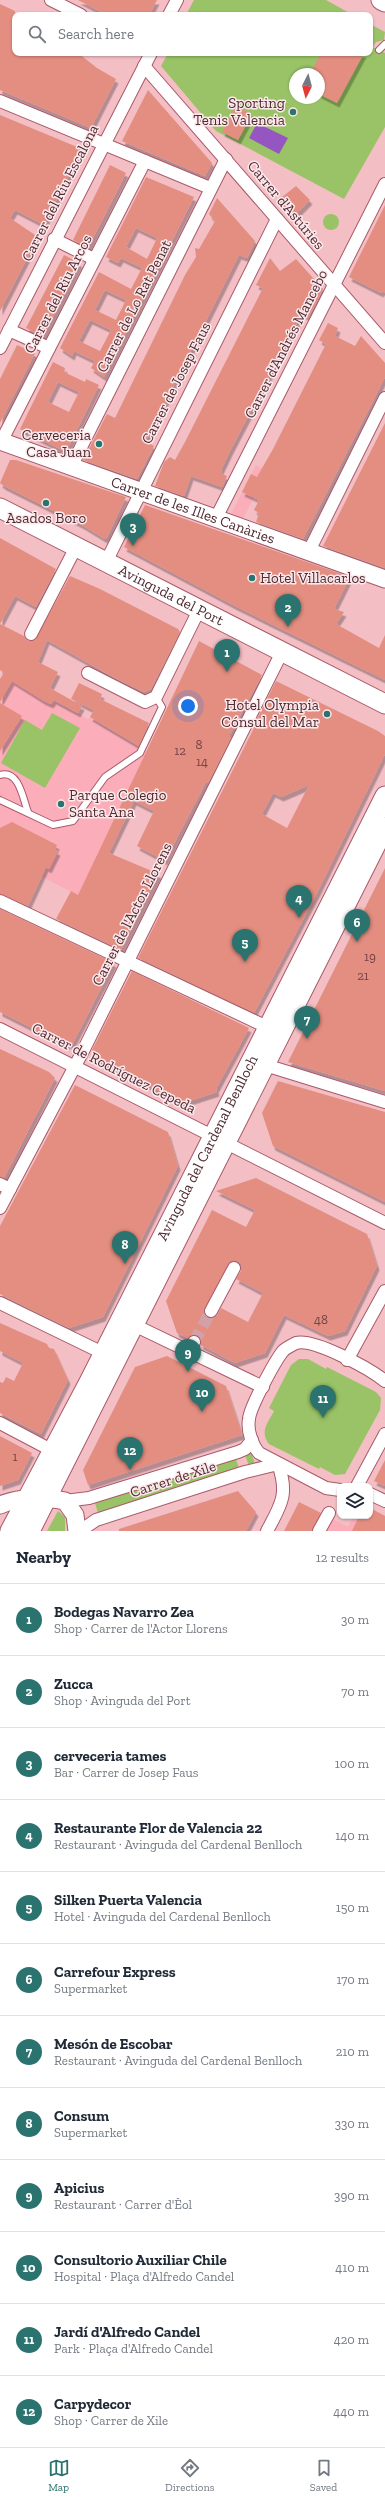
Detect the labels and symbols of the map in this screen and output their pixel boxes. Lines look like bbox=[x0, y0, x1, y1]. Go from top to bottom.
north arrow bbox=[289, 68, 325, 104]
place label: Sporting Tenis Valencia bbox=[193, 94, 285, 129]
marker: Sporting Tenis Valencia bbox=[288, 107, 298, 117]
street label: Carrer del Riu Escalona bbox=[18, 122, 102, 264]
street label: Carrer d'Astúries bbox=[244, 157, 328, 253]
street label: Carrer del Riu Arcos bbox=[20, 232, 96, 356]
street label: Carrer de Lo Rat Penat bbox=[93, 236, 175, 375]
street label: Carrer d'Andrés Mancebo bbox=[241, 266, 332, 421]
street label: Carrer de Josep Faus bbox=[137, 319, 215, 447]
place label: Cerveceria Casa Juan bbox=[22, 426, 91, 461]
marker: Cerveceria Casa Juan bbox=[94, 439, 104, 449]
street label: Carrer de les Illes Canàries bbox=[109, 473, 277, 548]
marker: Asados Boro bbox=[41, 498, 51, 508]
place label: Asados Boro bbox=[6, 509, 86, 527]
pin: 3 bbox=[120, 513, 146, 546]
street label: Avinguda del Port bbox=[115, 561, 227, 630]
place label: Hotel Villacarlos bbox=[260, 569, 366, 587]
marker: Hotel Villacarlos bbox=[247, 573, 257, 583]
pin: 2 bbox=[275, 594, 301, 627]
pin: 1 bbox=[214, 639, 240, 672]
your location bbox=[178, 696, 198, 716]
place label: Hotel Olympia Cónsul del Mar bbox=[221, 696, 319, 731]
marker: Hotel Olympia Cónsul del Mar bbox=[322, 709, 332, 719]
house number: 8 bbox=[196, 737, 203, 752]
house number: 12 bbox=[174, 743, 186, 758]
house number: 14 bbox=[196, 754, 208, 769]
place label: Parque Colegio Santa Ana bbox=[69, 786, 167, 821]
marker: Parque Colegio Santa Ana bbox=[56, 799, 66, 809]
street label: Carrer de l'Actor Llorens bbox=[88, 840, 176, 988]
pin: 4 bbox=[286, 885, 312, 918]
pin: 6 bbox=[344, 909, 370, 942]
pin: 5 bbox=[232, 929, 258, 962]
house number: 19 bbox=[364, 949, 376, 964]
house number: 21 bbox=[357, 968, 369, 983]
pin: 7 bbox=[294, 1006, 320, 1039]
street label: Carrer de Rodríguez Cepeda bbox=[29, 1019, 199, 1117]
street label: Avinguda del Cardenal Benlloch bbox=[153, 1052, 262, 1244]
pin: 8 bbox=[112, 1231, 138, 1264]
house number: 48 bbox=[314, 1312, 328, 1327]
pin: 9 bbox=[175, 1339, 201, 1372]
pin: 10 bbox=[189, 1379, 215, 1412]
pin: 11 bbox=[310, 1385, 336, 1418]
pin: 12 bbox=[117, 1437, 143, 1470]
house number: 1 bbox=[12, 1449, 18, 1464]
street label: Carrer de Xile bbox=[128, 1457, 218, 1501]

